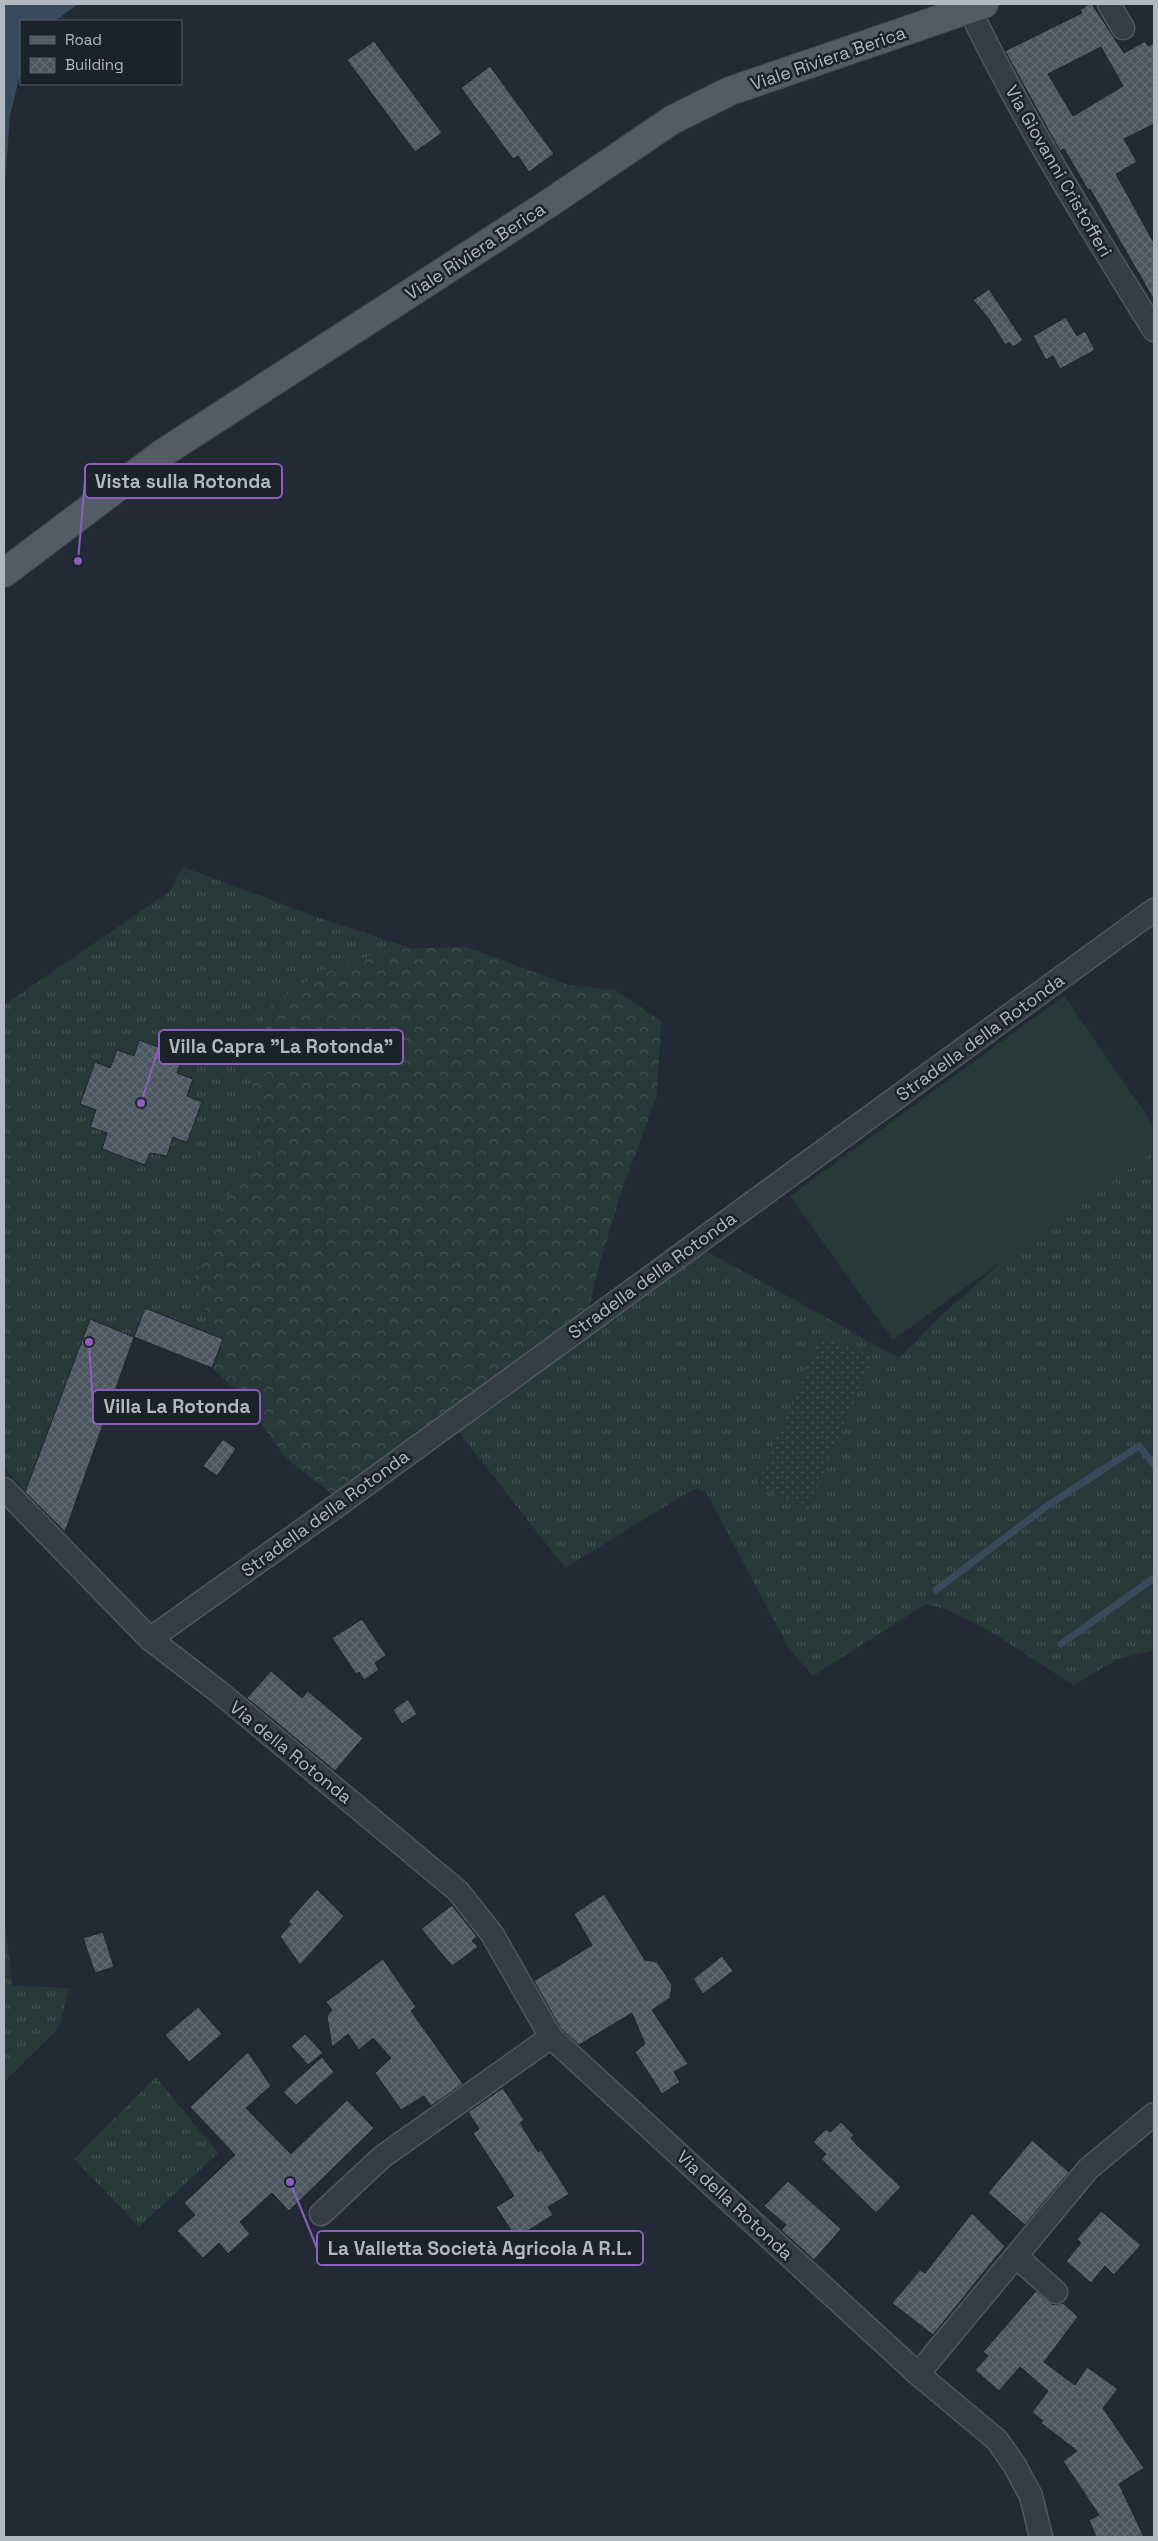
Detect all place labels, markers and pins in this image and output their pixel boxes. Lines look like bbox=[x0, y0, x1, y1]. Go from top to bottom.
callout: Vista sulla Rotonda bbox=[85, 464, 282, 498]
callout: Villa Capra "La Rotonda" bbox=[159, 1030, 403, 1064]
callout: Villa La Rotonda bbox=[93, 1390, 260, 1424]
callout: La Valletta Società Agricola A R.L. bbox=[317, 2231, 643, 2265]

